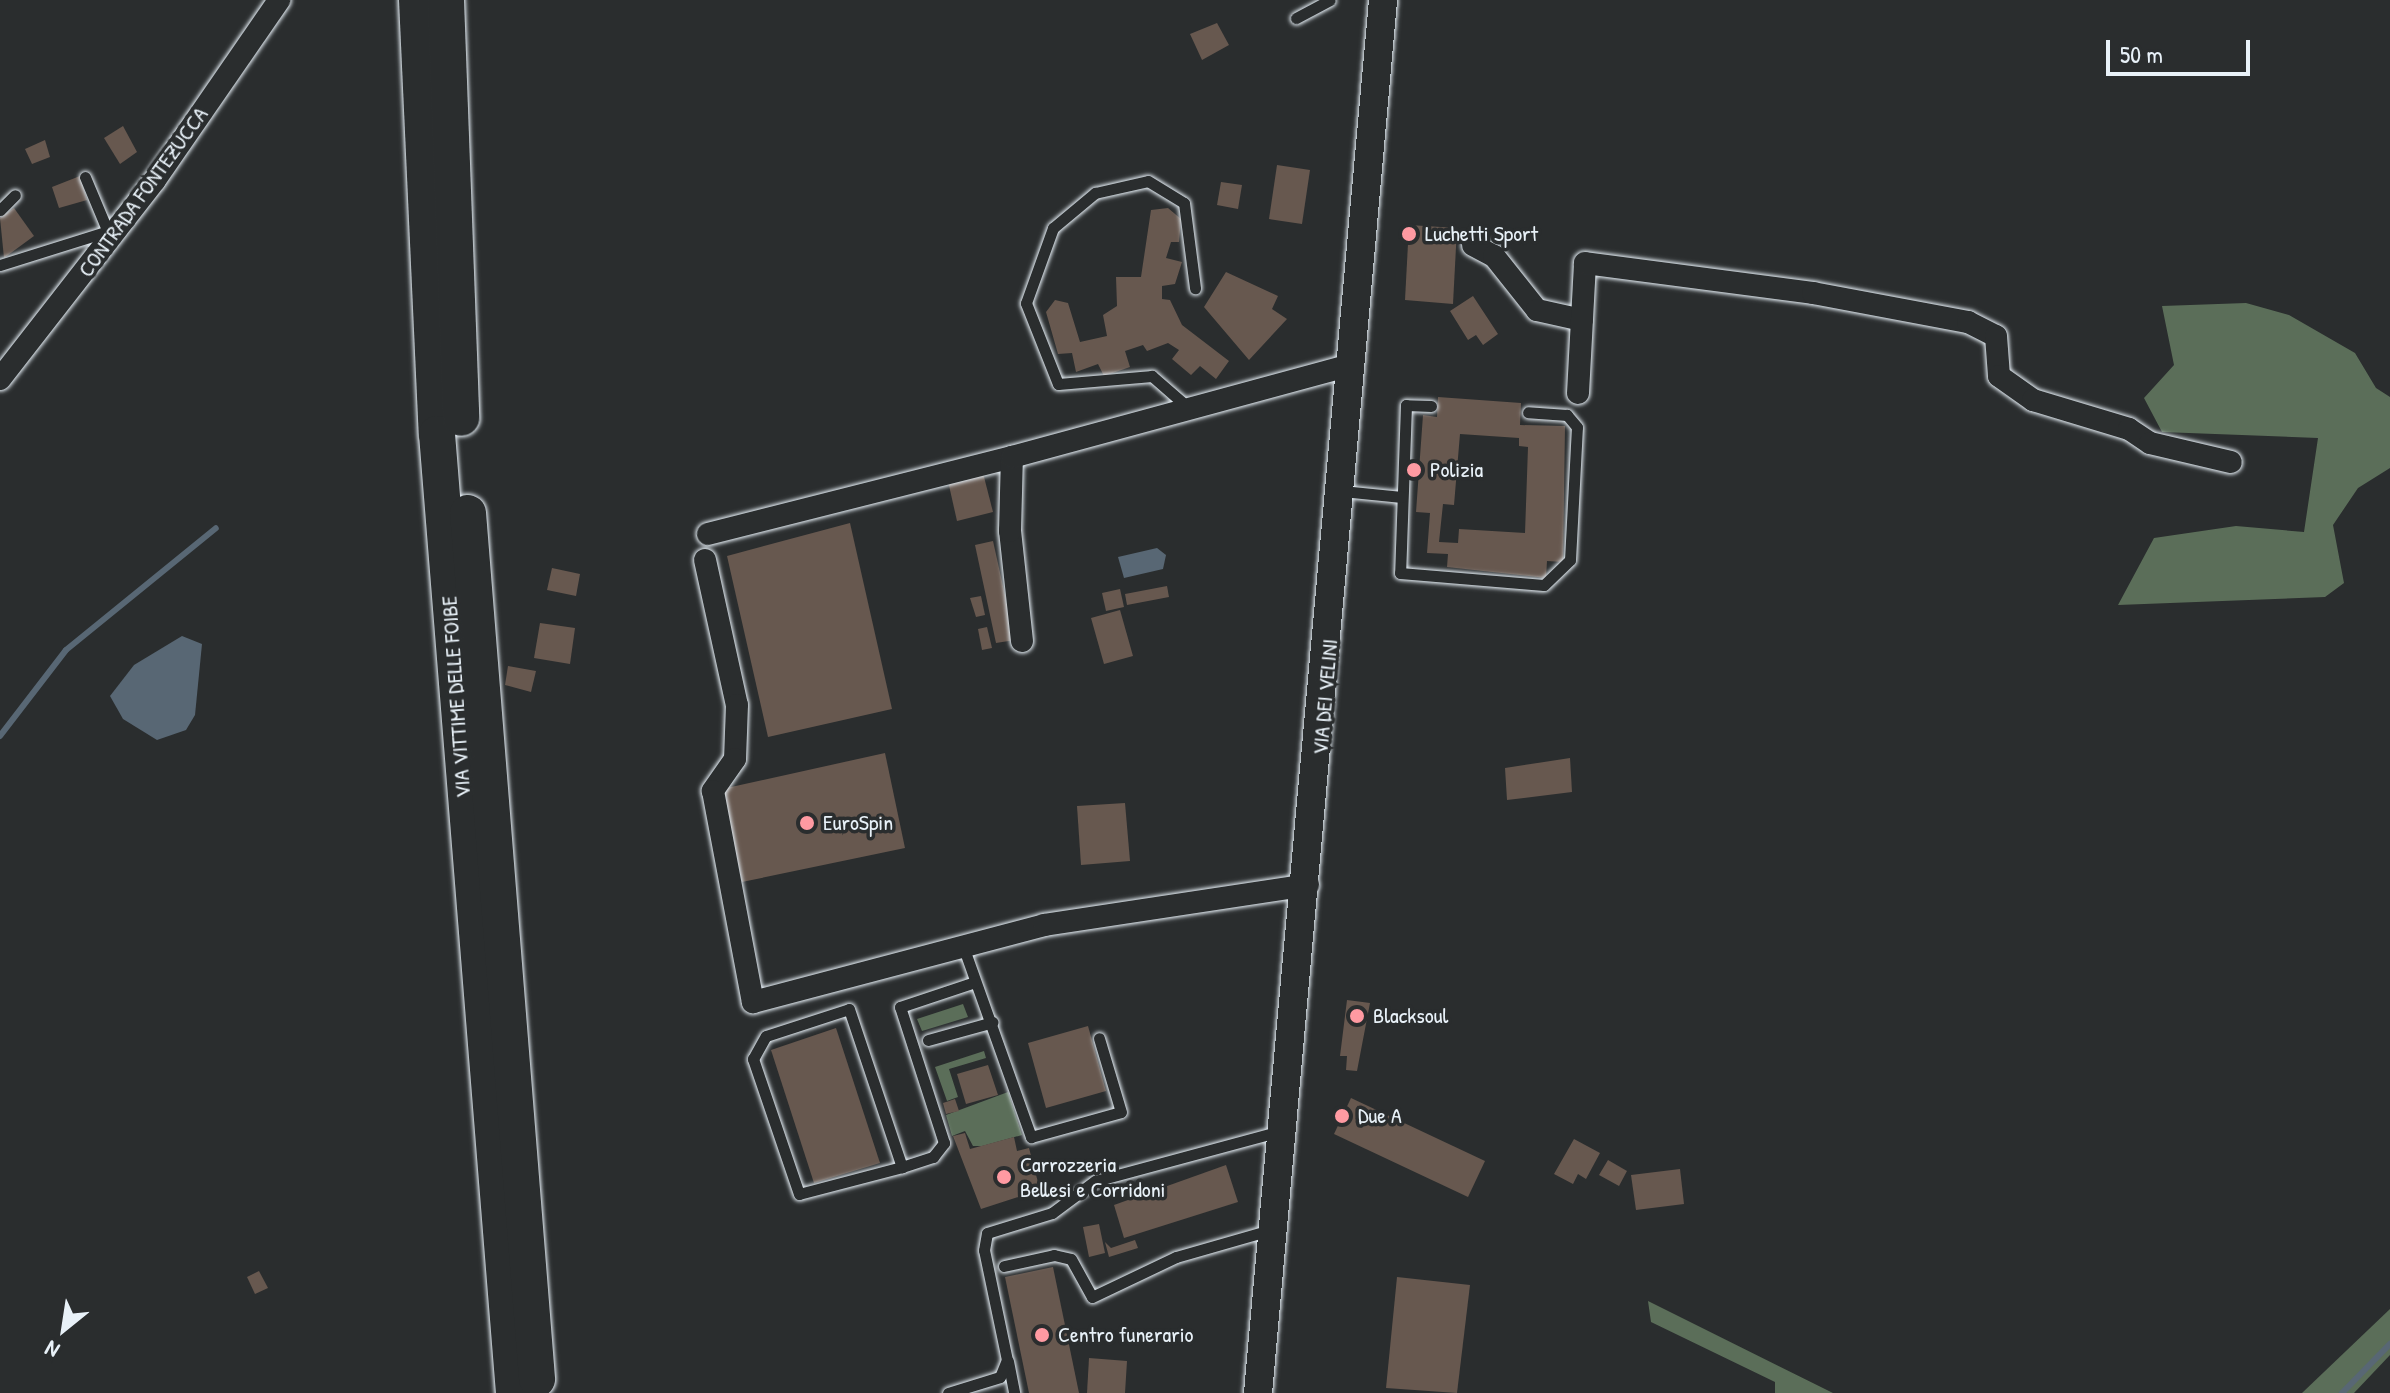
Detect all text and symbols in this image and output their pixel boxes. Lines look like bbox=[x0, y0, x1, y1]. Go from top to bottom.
scale bar bbox=[2110, 24, 2254, 74]
text: 50 m bbox=[2120, 38, 2163, 70]
street label: CONTRADA FONTEZUCCA bbox=[72, 102, 214, 282]
place label: Luchetti Sport bbox=[1425, 221, 1538, 247]
marker: Luchetti Sport bbox=[1400, 225, 1418, 243]
place label: Polizia bbox=[1430, 457, 1483, 483]
marker: Polizia bbox=[1405, 461, 1423, 479]
street label: VIA VITTIME DELLE FOIBE bbox=[436, 595, 476, 799]
street label: VIA DEI VELINI bbox=[1307, 638, 1343, 756]
place label: EuroSpin bbox=[823, 810, 893, 836]
marker: EuroSpin bbox=[798, 814, 816, 832]
place label: Blacksoul bbox=[1373, 1003, 1448, 1029]
marker: Blacksoul bbox=[1348, 1007, 1366, 1025]
place label: Due A bbox=[1358, 1103, 1402, 1129]
marker: Due A bbox=[1333, 1107, 1351, 1125]
place label: Carrozzeria Bellesi e Corridoni bbox=[1020, 1151, 1166, 1202]
marker: Carrozzeria Bellesi e Corridoni bbox=[995, 1168, 1013, 1186]
north arrow bbox=[24, 1289, 104, 1369]
place label: Centro funerario bbox=[1058, 1322, 1193, 1348]
marker: Centro funerario bbox=[1033, 1326, 1051, 1344]
text: N bbox=[39, 1334, 65, 1366]

